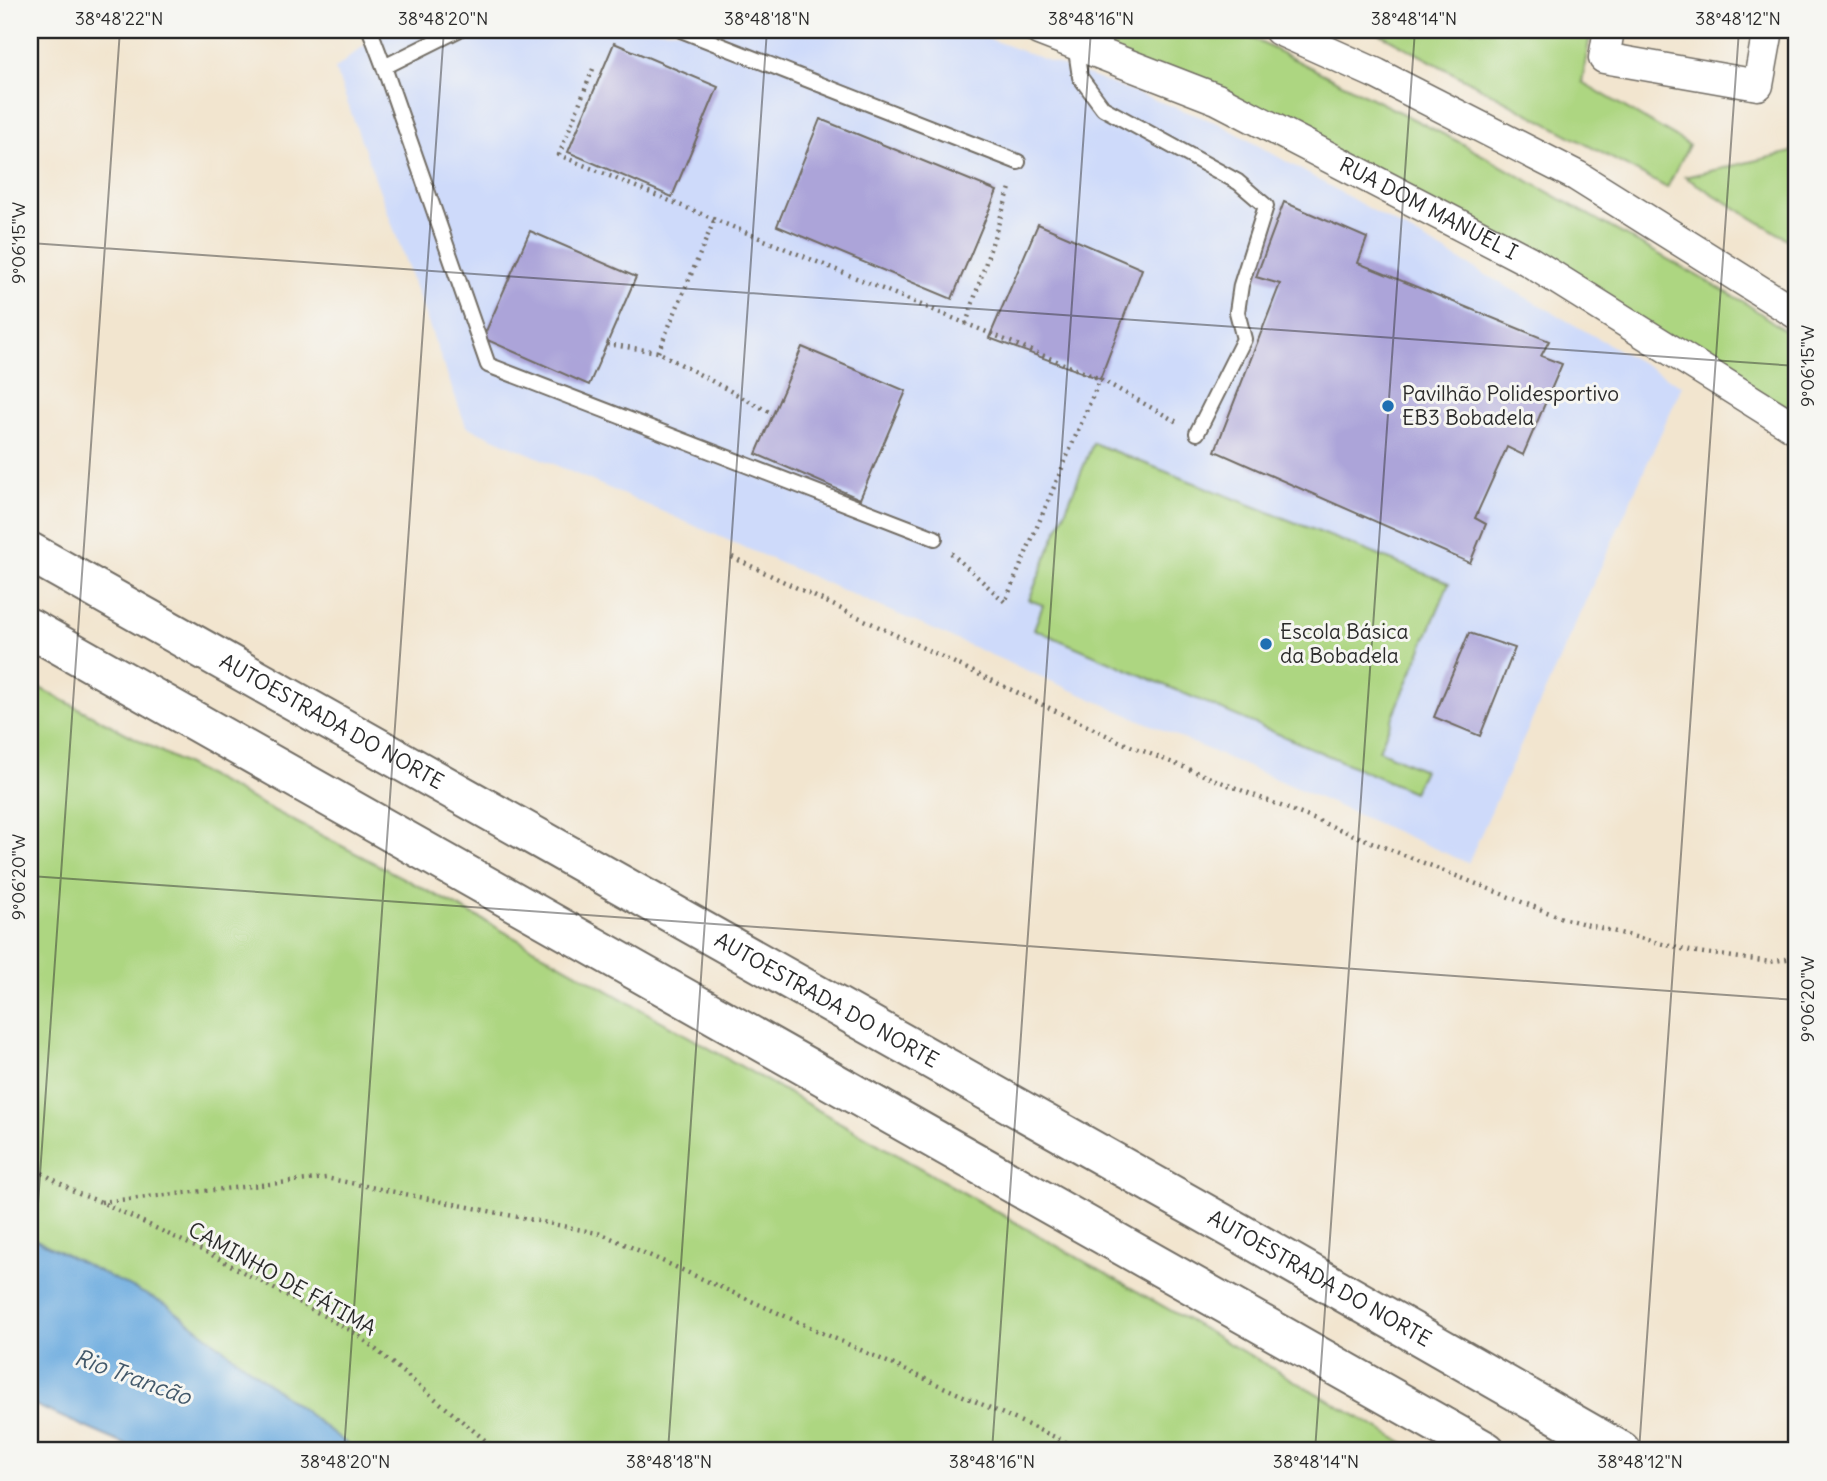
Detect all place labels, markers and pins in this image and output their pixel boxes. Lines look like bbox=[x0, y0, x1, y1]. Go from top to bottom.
place label: Pavilhão Polidesportivo EB3 Bobadela bbox=[1402, 380, 1619, 431]
marker: Pavilhão Polidesportivo EB3 Bobadela bbox=[1380, 398, 1396, 414]
place label: Escola Básica da Bobadela bbox=[1280, 618, 1408, 669]
marker: Escola Básica da Bobadela bbox=[1258, 636, 1274, 652]

